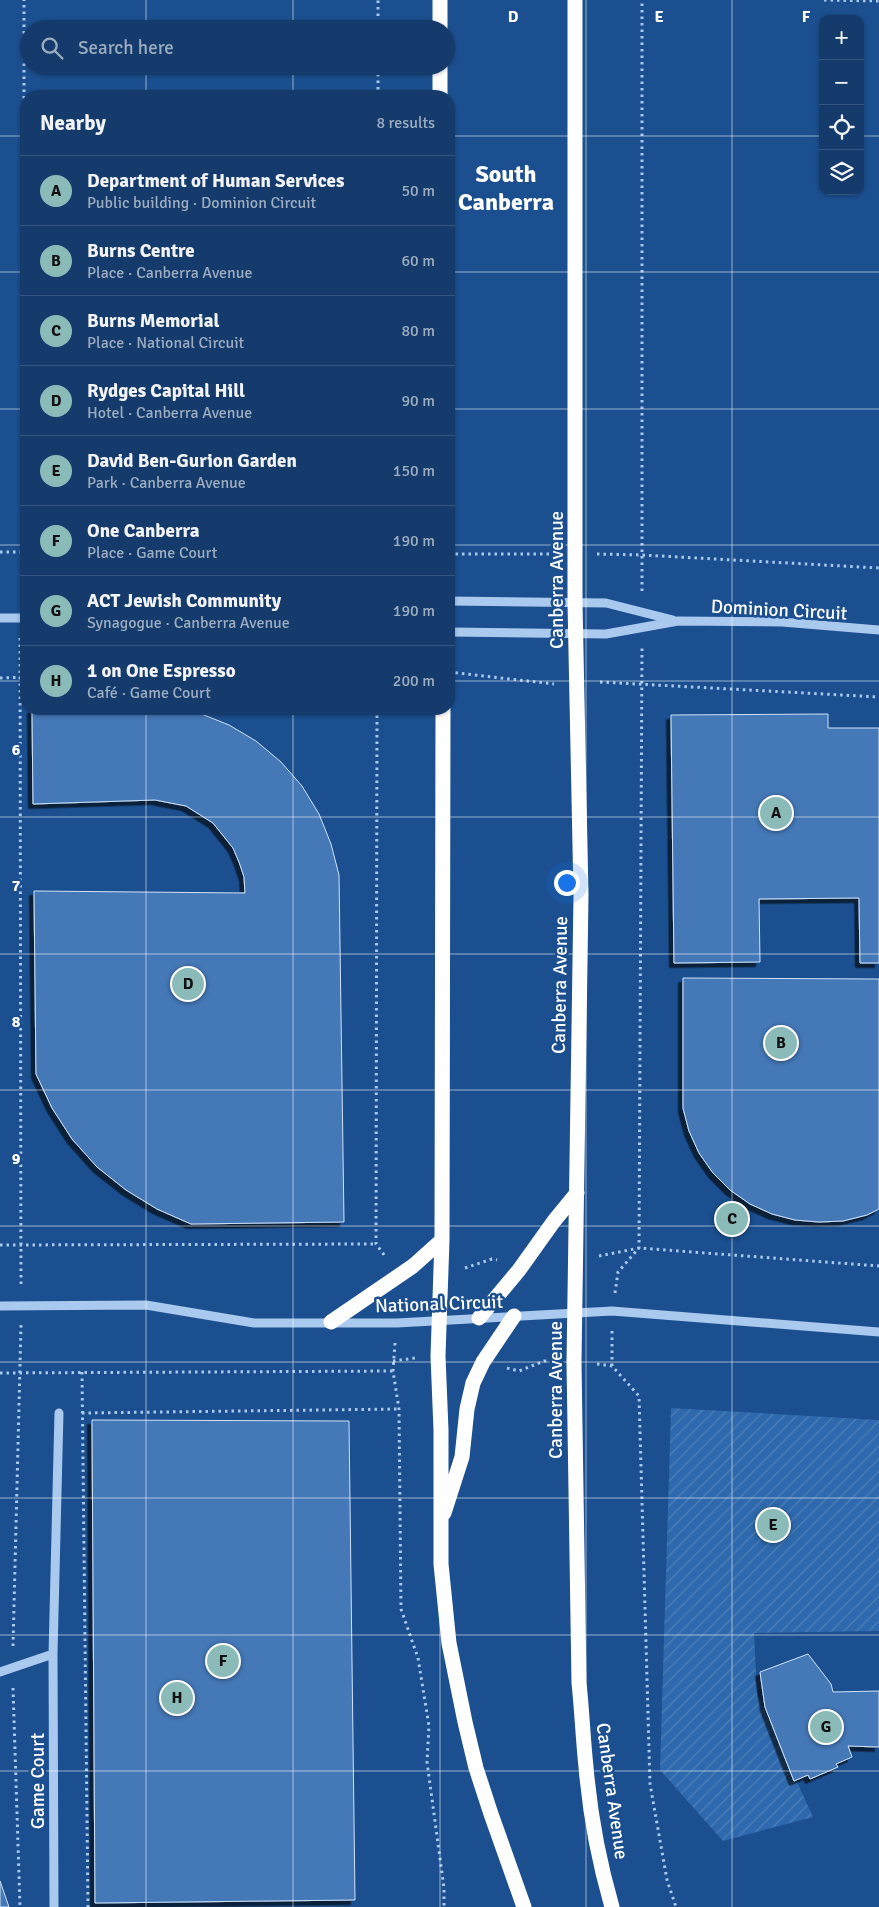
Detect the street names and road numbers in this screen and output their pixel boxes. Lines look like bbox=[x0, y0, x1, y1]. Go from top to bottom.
street label: Canberra Avenue bbox=[545, 511, 569, 649]
street label: Dominion Circuit bbox=[710, 594, 848, 626]
street label: Canberra Avenue bbox=[547, 916, 573, 1054]
street label: National Circuit bbox=[375, 1290, 504, 1318]
street label: Canberra Avenue bbox=[544, 1321, 568, 1459]
street label: Canberra Avenue bbox=[591, 1721, 633, 1861]
street label: Game Court bbox=[26, 1732, 50, 1829]

